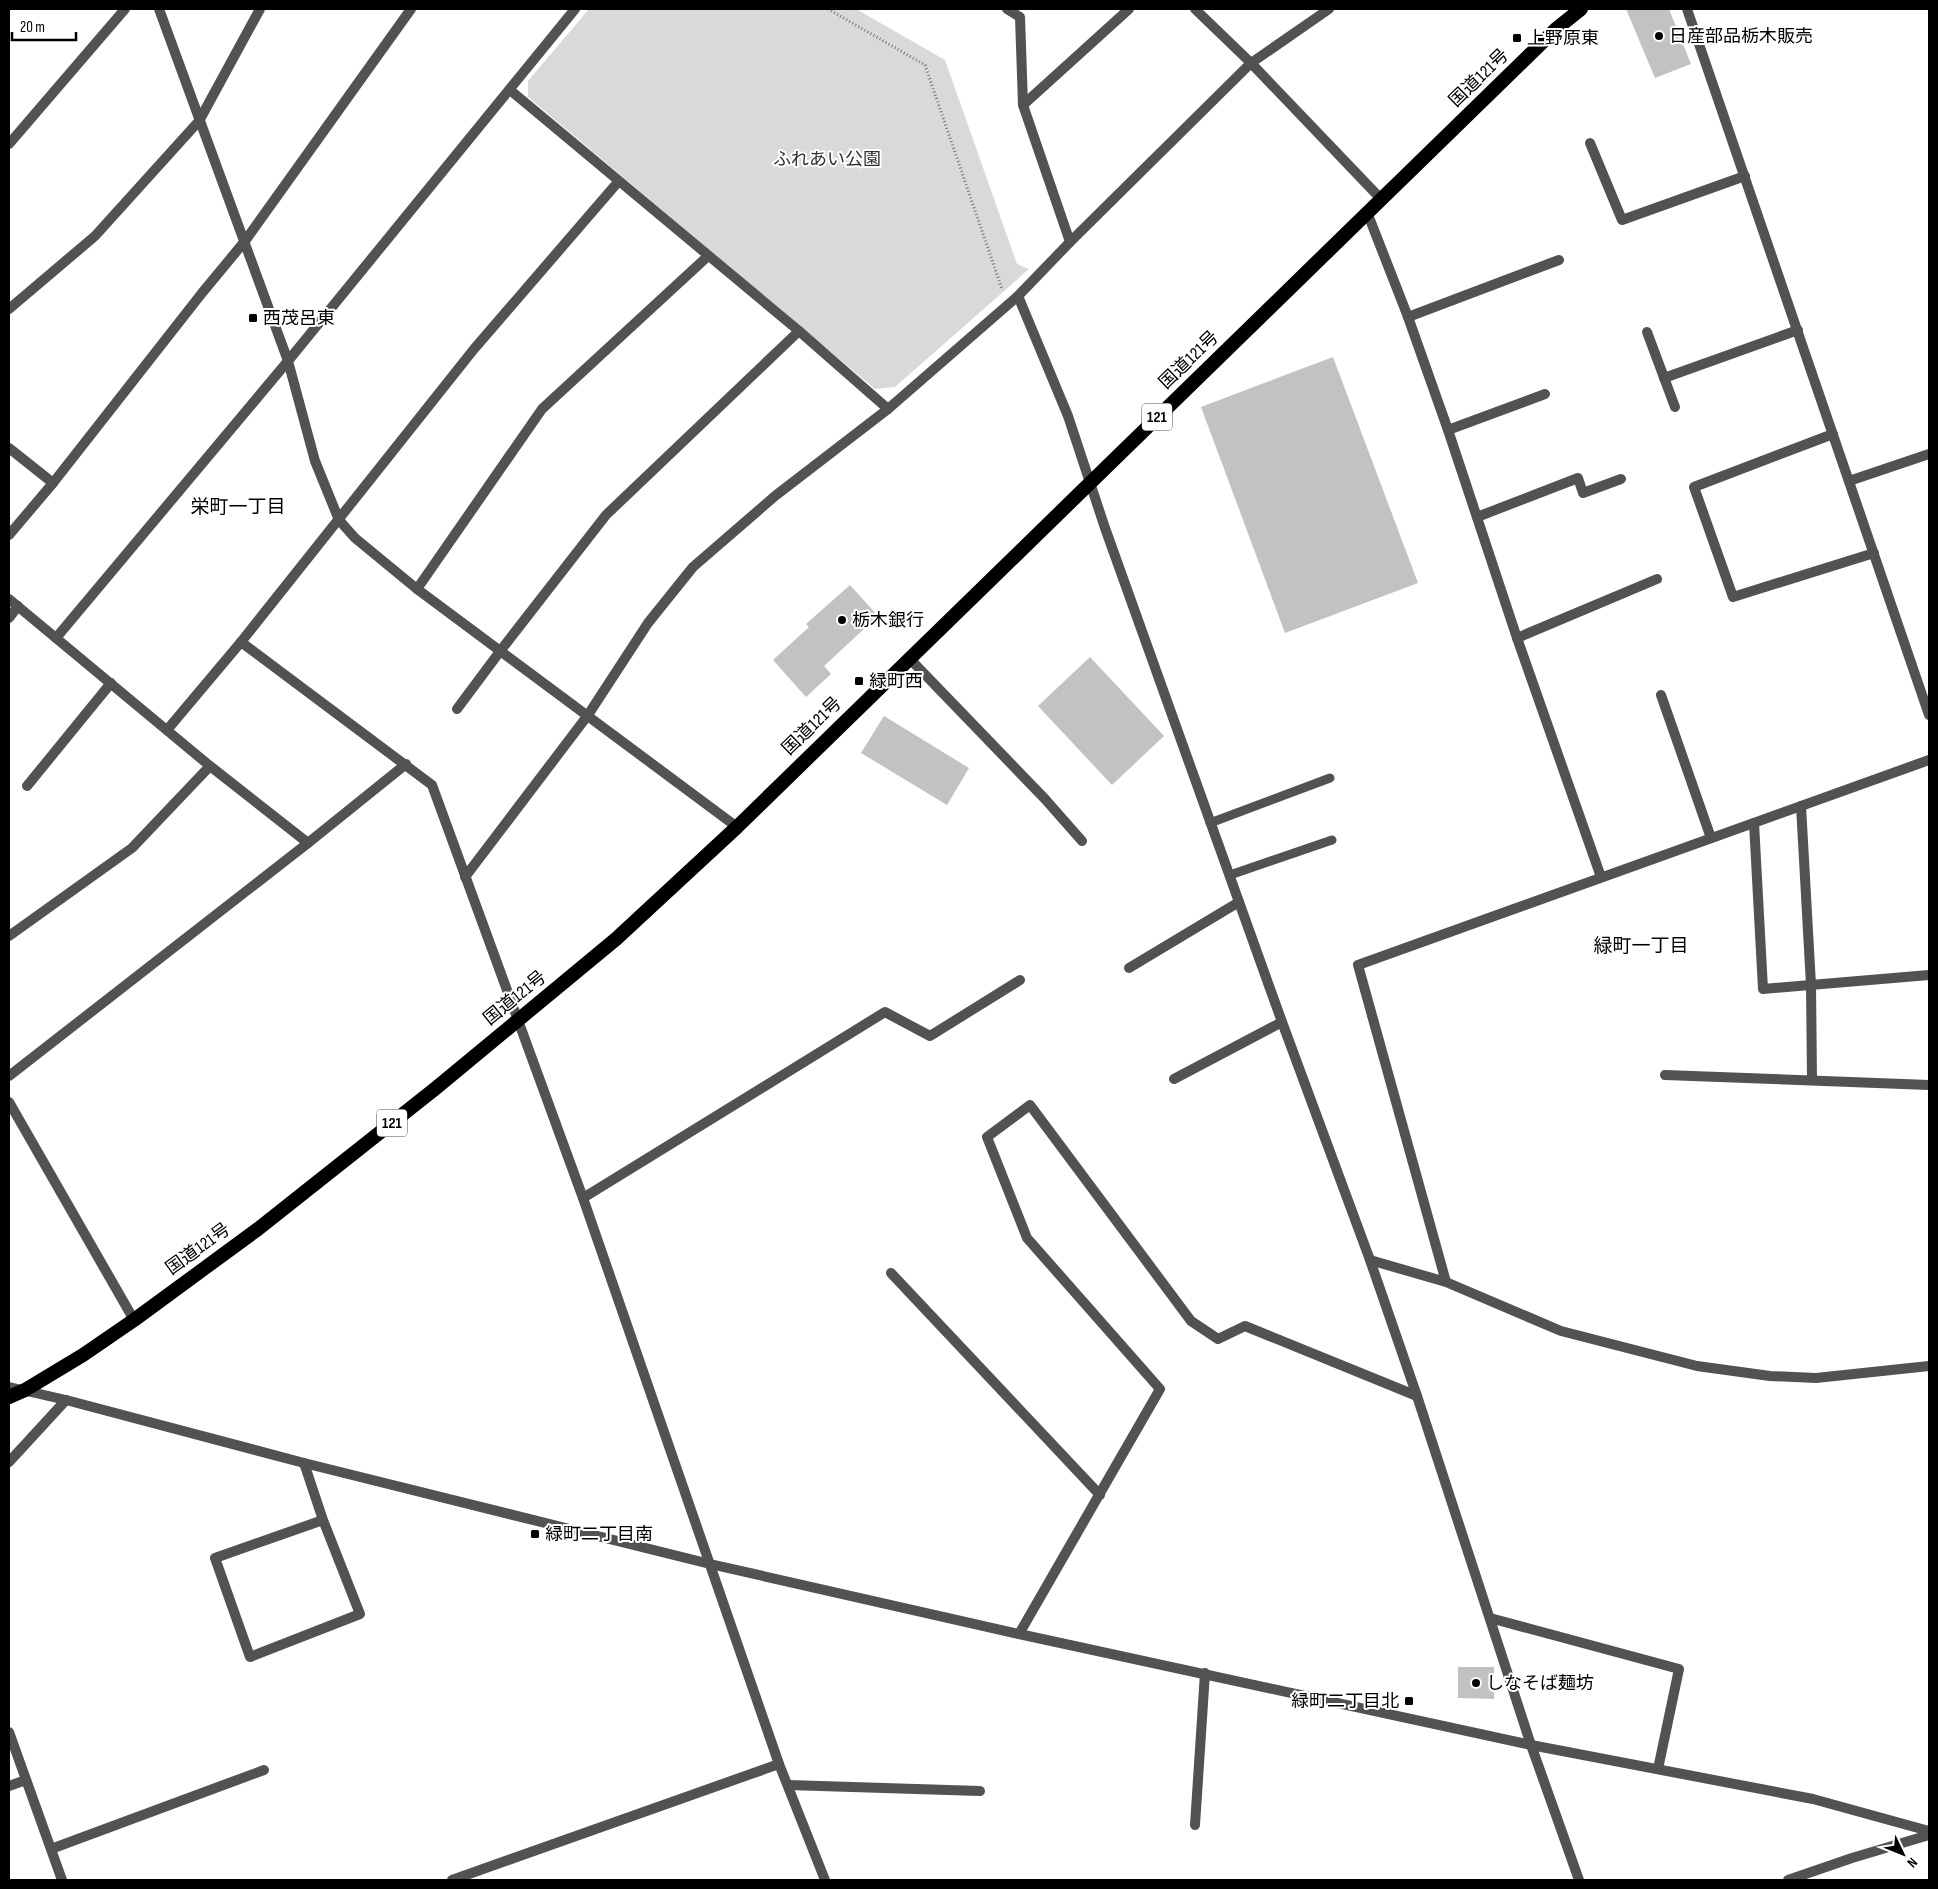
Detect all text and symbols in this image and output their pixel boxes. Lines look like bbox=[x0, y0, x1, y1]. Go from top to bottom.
scale bar bbox=[12, 10, 76, 42]
text: 20 m bbox=[20, 18, 45, 37]
place label: 日産部品栃木販売 bbox=[1669, 26, 1813, 47]
place label: 上野原東 bbox=[1527, 28, 1599, 49]
marker: 日産部品栃木販売 bbox=[1653, 30, 1665, 42]
marker: 上野原東 bbox=[1511, 32, 1523, 44]
street label: 国道121号 bbox=[1445, 45, 1513, 111]
park label: ふれあい公園 bbox=[773, 149, 881, 170]
place label: 西茂呂東 bbox=[263, 308, 335, 329]
marker: 西茂呂東 bbox=[247, 312, 259, 324]
street label: 国道121号 bbox=[1155, 327, 1223, 393]
road number: 121 bbox=[1142, 404, 1172, 431]
district label: 栄町一丁目 bbox=[190, 496, 286, 519]
place label: 栃木銀行 bbox=[852, 610, 924, 631]
marker: 栃木銀行 bbox=[836, 614, 848, 626]
place label: 緑町西 bbox=[869, 671, 923, 692]
marker: 緑町西 bbox=[853, 675, 865, 687]
street label: 国道121号 bbox=[778, 693, 846, 759]
district label: 緑町一丁目 bbox=[1593, 935, 1689, 958]
street label: 国道121号 bbox=[480, 966, 550, 1030]
road number: 121 bbox=[377, 1110, 407, 1136]
street label: 国道121号 bbox=[162, 1219, 234, 1279]
place label: 緑町二丁目南 bbox=[545, 1524, 653, 1545]
marker: 緑町二丁目南 bbox=[529, 1528, 541, 1540]
place label: しなそば麺坊 bbox=[1486, 1673, 1594, 1694]
marker: しなそば麺坊 bbox=[1470, 1677, 1482, 1689]
place label: 緑町二丁目北 bbox=[1291, 1691, 1399, 1712]
marker: 緑町二丁目北 bbox=[1403, 1695, 1415, 1707]
north arrow bbox=[1878, 1829, 1928, 1879]
text: N bbox=[1903, 1854, 1921, 1871]

